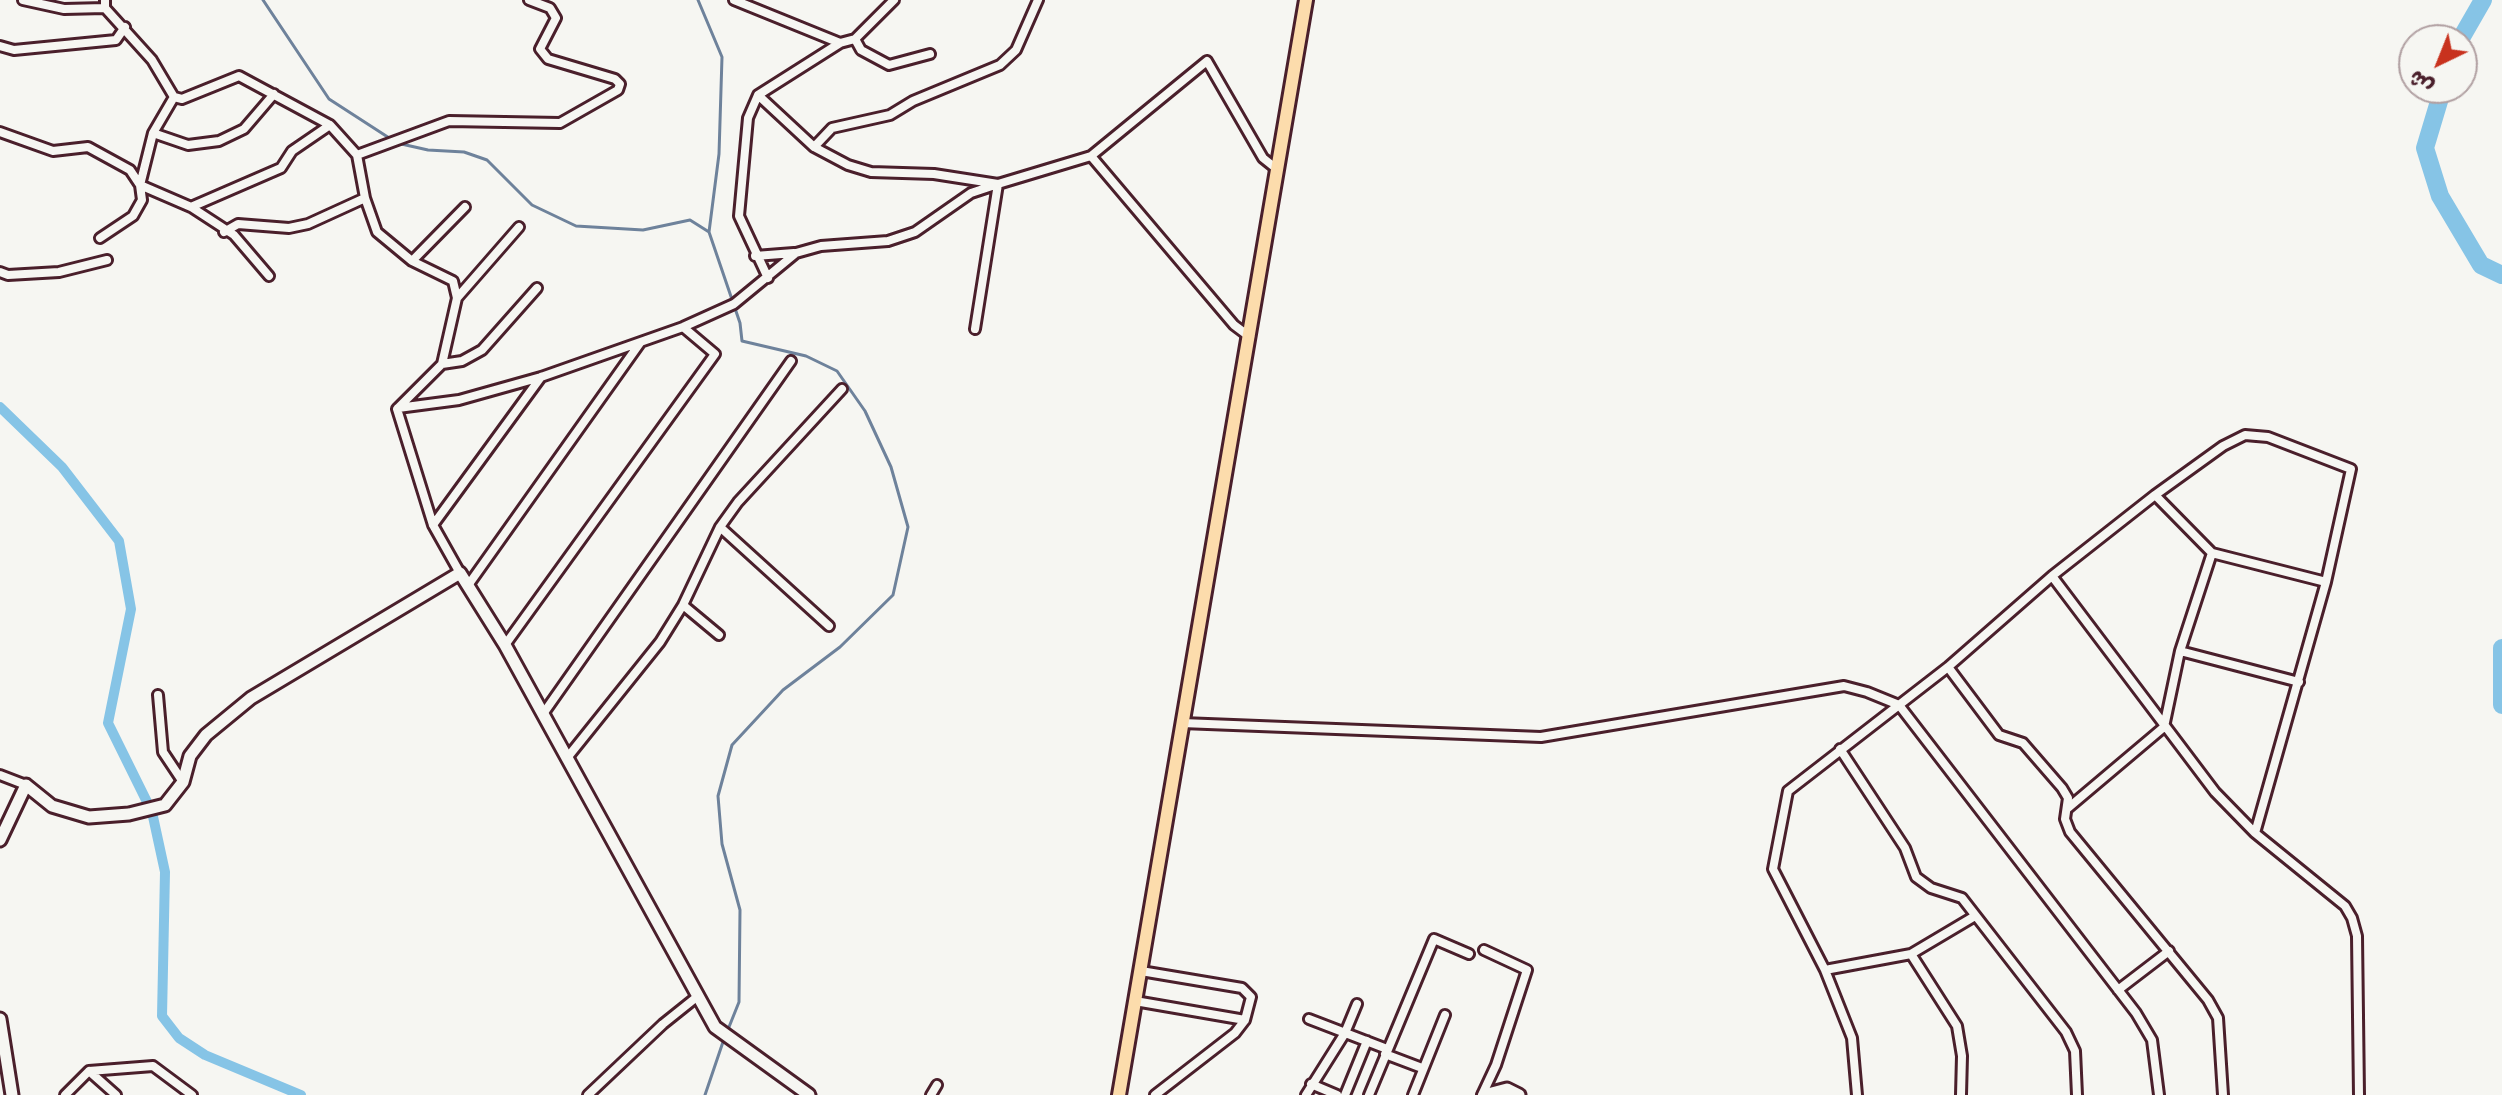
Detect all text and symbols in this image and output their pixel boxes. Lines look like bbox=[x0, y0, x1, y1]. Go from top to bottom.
north arrow bbox=[2398, 24, 2478, 104]
text: ش bbox=[2403, 61, 2442, 100]

